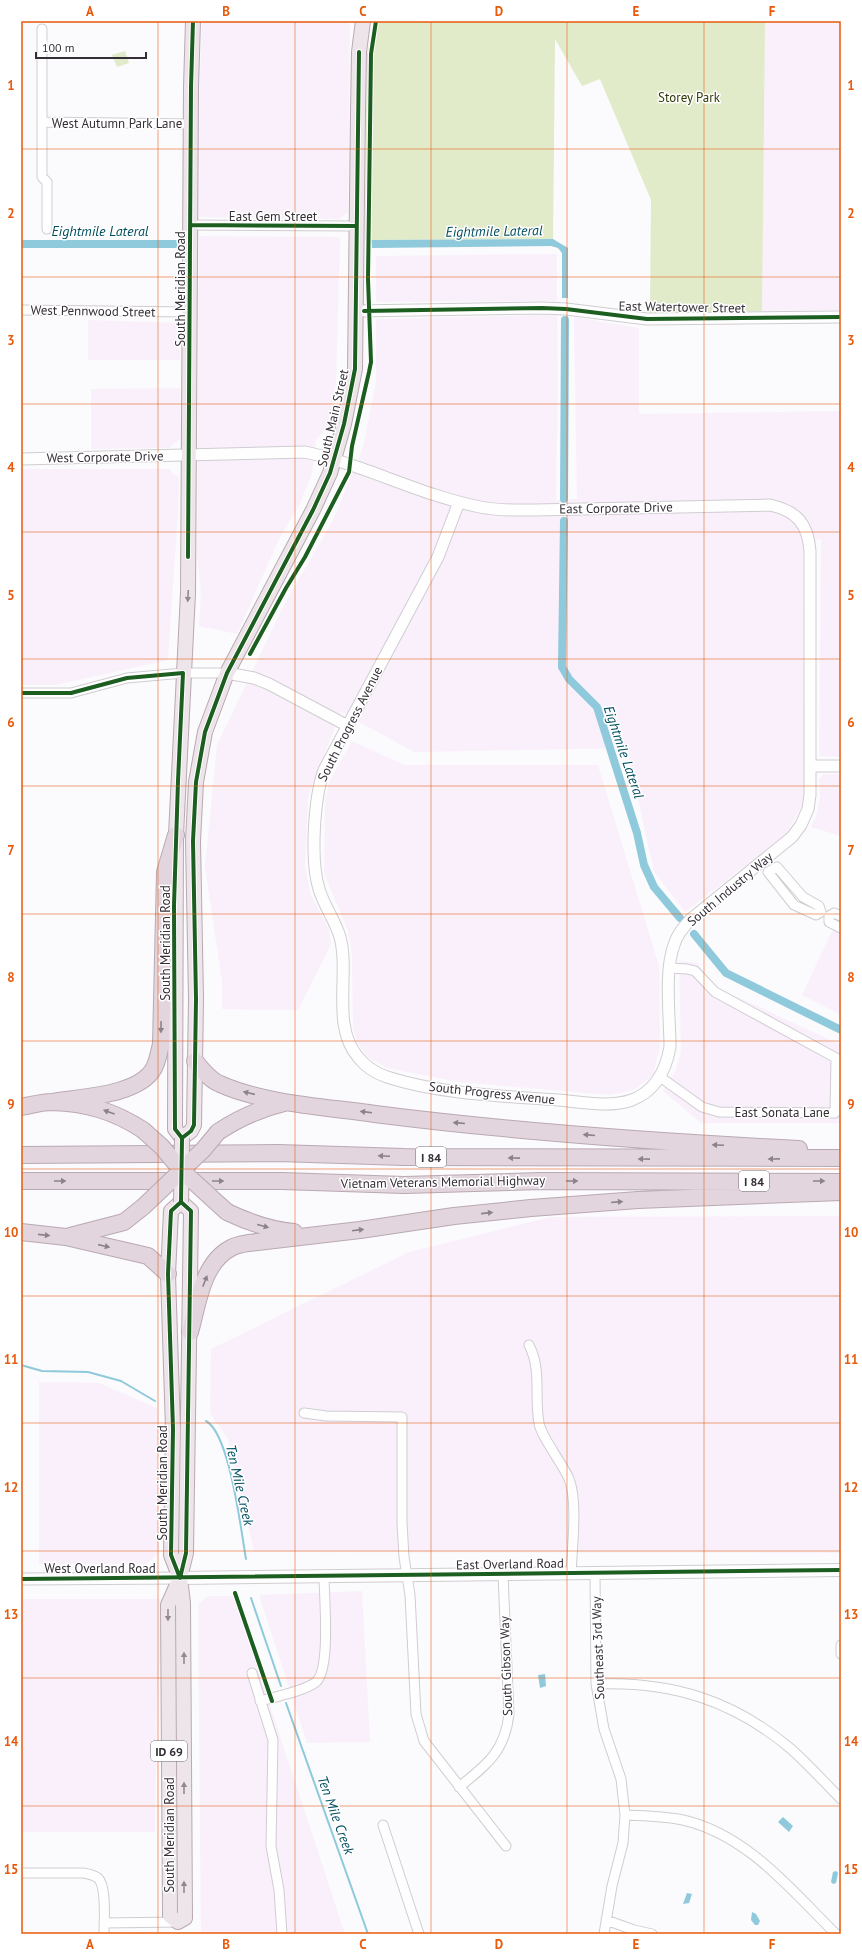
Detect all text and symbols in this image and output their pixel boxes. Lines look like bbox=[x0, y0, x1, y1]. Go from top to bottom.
text: A bbox=[86, 3, 94, 20]
text: B bbox=[222, 3, 230, 20]
text: C bbox=[359, 3, 367, 20]
text: D bbox=[495, 3, 503, 20]
text: E bbox=[633, 3, 640, 20]
text: F bbox=[769, 3, 776, 20]
scale bar bbox=[36, 34, 146, 60]
text: 100 m bbox=[42, 40, 75, 55]
text: 1 bbox=[7, 77, 15, 94]
text: 1 bbox=[847, 77, 855, 94]
park label: Storey Park bbox=[658, 89, 721, 106]
street label: West Autumn Park Lane bbox=[52, 115, 182, 132]
text: 2 bbox=[7, 205, 15, 222]
text: 2 bbox=[847, 205, 855, 222]
street label: East Gem Street bbox=[229, 208, 318, 225]
water label: Eightmile Lateral bbox=[445, 221, 543, 241]
water label: Eightmile Lateral bbox=[51, 222, 149, 240]
street label: South Meridian Road bbox=[172, 231, 189, 347]
street label: East Watertower Street bbox=[618, 297, 746, 317]
street label: West Pennwood Street bbox=[30, 301, 156, 321]
text: 3 bbox=[7, 332, 15, 349]
text: 3 bbox=[847, 332, 855, 349]
street label: South Main Street bbox=[313, 367, 353, 469]
street label: West Corporate Drive bbox=[46, 447, 164, 467]
text: 4 bbox=[7, 459, 15, 476]
text: 4 bbox=[847, 459, 855, 476]
street label: East Corporate Drive bbox=[559, 499, 673, 517]
text: 5 bbox=[7, 587, 15, 604]
text: 5 bbox=[847, 587, 855, 604]
one-way arrow bbox=[184, 590, 191, 602]
street label: South Progress Avenue bbox=[314, 664, 386, 784]
water label: Eightmile Lateral bbox=[600, 703, 648, 801]
text: 6 bbox=[7, 714, 15, 731]
text: 6 bbox=[847, 714, 855, 731]
text: 7 bbox=[7, 842, 15, 859]
text: 7 bbox=[847, 842, 855, 859]
street label: South Industry Way bbox=[684, 848, 776, 930]
street label: South Meridian Road bbox=[157, 885, 174, 1001]
text: 8 bbox=[7, 969, 15, 986]
text: 8 bbox=[847, 969, 855, 986]
one-way arrow bbox=[158, 1021, 164, 1034]
street label: South Progress Avenue bbox=[428, 1078, 556, 1108]
one-way arrow bbox=[243, 1090, 255, 1096]
text: 9 bbox=[7, 1096, 15, 1113]
text: 9 bbox=[847, 1096, 855, 1113]
street label: East Sonata Lane bbox=[734, 1104, 830, 1121]
one-way arrow bbox=[102, 1108, 114, 1114]
one-way arrow bbox=[360, 1109, 372, 1115]
one-way arrow bbox=[453, 1120, 465, 1127]
one-way arrow bbox=[583, 1132, 595, 1139]
one-way arrow bbox=[712, 1142, 724, 1149]
road number: I 84 bbox=[416, 1147, 446, 1167]
one-way arrow bbox=[377, 1153, 390, 1159]
one-way arrow bbox=[508, 1154, 520, 1161]
one-way arrow bbox=[637, 1156, 650, 1162]
one-way arrow bbox=[767, 1156, 780, 1162]
road number: I 84 bbox=[739, 1171, 769, 1191]
street label: Vietnam Veterans Memorial Highway bbox=[340, 1172, 545, 1192]
one-way arrow bbox=[54, 1177, 66, 1184]
one-way arrow bbox=[212, 1178, 225, 1184]
one-way arrow bbox=[566, 1178, 579, 1184]
one-way arrow bbox=[813, 1178, 826, 1184]
one-way arrow bbox=[611, 1198, 623, 1205]
one-way arrow bbox=[481, 1210, 493, 1216]
one-way arrow bbox=[257, 1223, 269, 1229]
text: 10 bbox=[4, 1224, 18, 1241]
text: 10 bbox=[844, 1224, 858, 1241]
one-way arrow bbox=[352, 1227, 364, 1233]
one-way arrow bbox=[38, 1232, 50, 1238]
one-way arrow bbox=[98, 1243, 111, 1249]
one-way arrow bbox=[202, 1274, 208, 1286]
text: 11 bbox=[4, 1351, 18, 1368]
text: 11 bbox=[844, 1351, 858, 1368]
street label: South Meridian Road bbox=[154, 1425, 171, 1541]
water label: Ten Mile Creek bbox=[222, 1443, 258, 1528]
text: 12 bbox=[4, 1479, 18, 1496]
text: 12 bbox=[844, 1479, 858, 1496]
street label: East Overland Road bbox=[456, 1555, 564, 1573]
street label: West Overland Road bbox=[44, 1560, 156, 1577]
street label: Southeast 3rd Way bbox=[588, 1596, 608, 1700]
text: 13 bbox=[4, 1606, 18, 1623]
text: 13 bbox=[844, 1606, 858, 1623]
one-way arrow bbox=[165, 1609, 171, 1622]
street label: South Gibson Way bbox=[496, 1616, 516, 1716]
one-way arrow bbox=[181, 1651, 187, 1664]
text: 14 bbox=[4, 1733, 19, 1750]
text: 14 bbox=[844, 1733, 859, 1750]
road number: ID 69 bbox=[151, 1741, 187, 1761]
water label: Ten Mile Creek bbox=[313, 1773, 359, 1858]
street label: South Meridian Road bbox=[161, 1777, 178, 1893]
one-way arrow bbox=[181, 1781, 187, 1794]
text: 15 bbox=[4, 1861, 18, 1878]
text: 15 bbox=[844, 1861, 858, 1878]
one-way arrow bbox=[181, 1880, 187, 1893]
text: A bbox=[86, 1936, 94, 1953]
text: B bbox=[222, 1936, 230, 1953]
text: C bbox=[359, 1936, 367, 1953]
text: D bbox=[495, 1936, 503, 1953]
text: E bbox=[633, 1936, 640, 1953]
text: F bbox=[769, 1936, 776, 1953]

